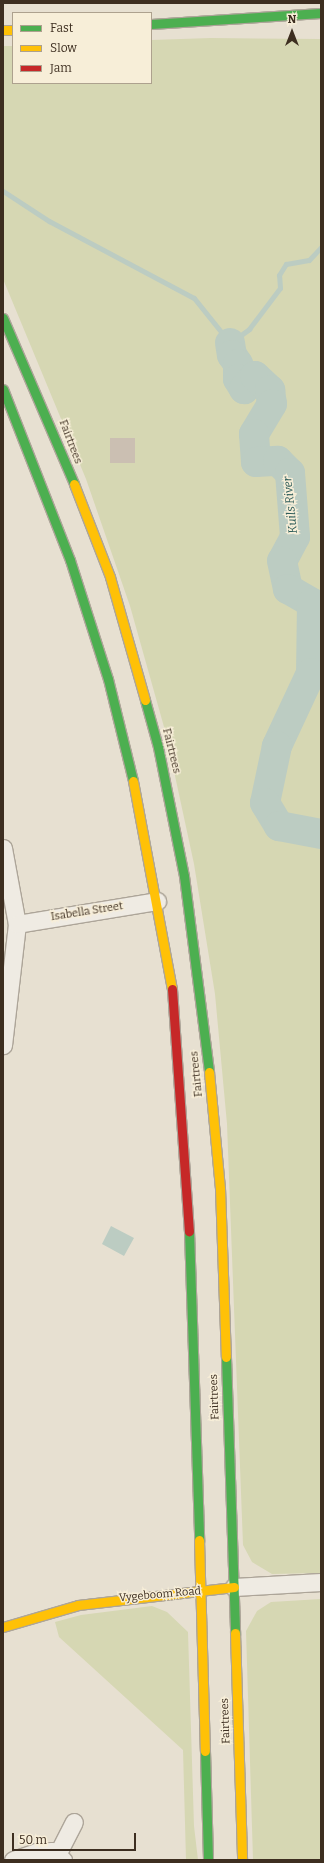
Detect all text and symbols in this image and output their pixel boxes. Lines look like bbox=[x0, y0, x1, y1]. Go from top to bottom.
legend bbox=[12, 12, 152, 84]
north arrow bbox=[272, 12, 312, 52]
text: N bbox=[288, 13, 296, 26]
text: Fast bbox=[50, 21, 73, 35]
text: Slow bbox=[50, 41, 77, 55]
text: Jam bbox=[50, 61, 72, 75]
street label: Fairtrees bbox=[56, 418, 84, 466]
water label: Kuils River bbox=[281, 476, 301, 534]
street label: Fairtrees bbox=[159, 727, 183, 775]
street label: Isabella Street bbox=[50, 900, 124, 924]
street label: Fairtrees bbox=[188, 1050, 206, 1098]
street label: Fairtrees bbox=[208, 1374, 222, 1420]
street label: Vygeboom Road bbox=[119, 1585, 201, 1605]
street label: Fairtrees bbox=[219, 1698, 233, 1744]
scale bar bbox=[14, 1825, 138, 1851]
text: 50 m bbox=[19, 1833, 47, 1847]

